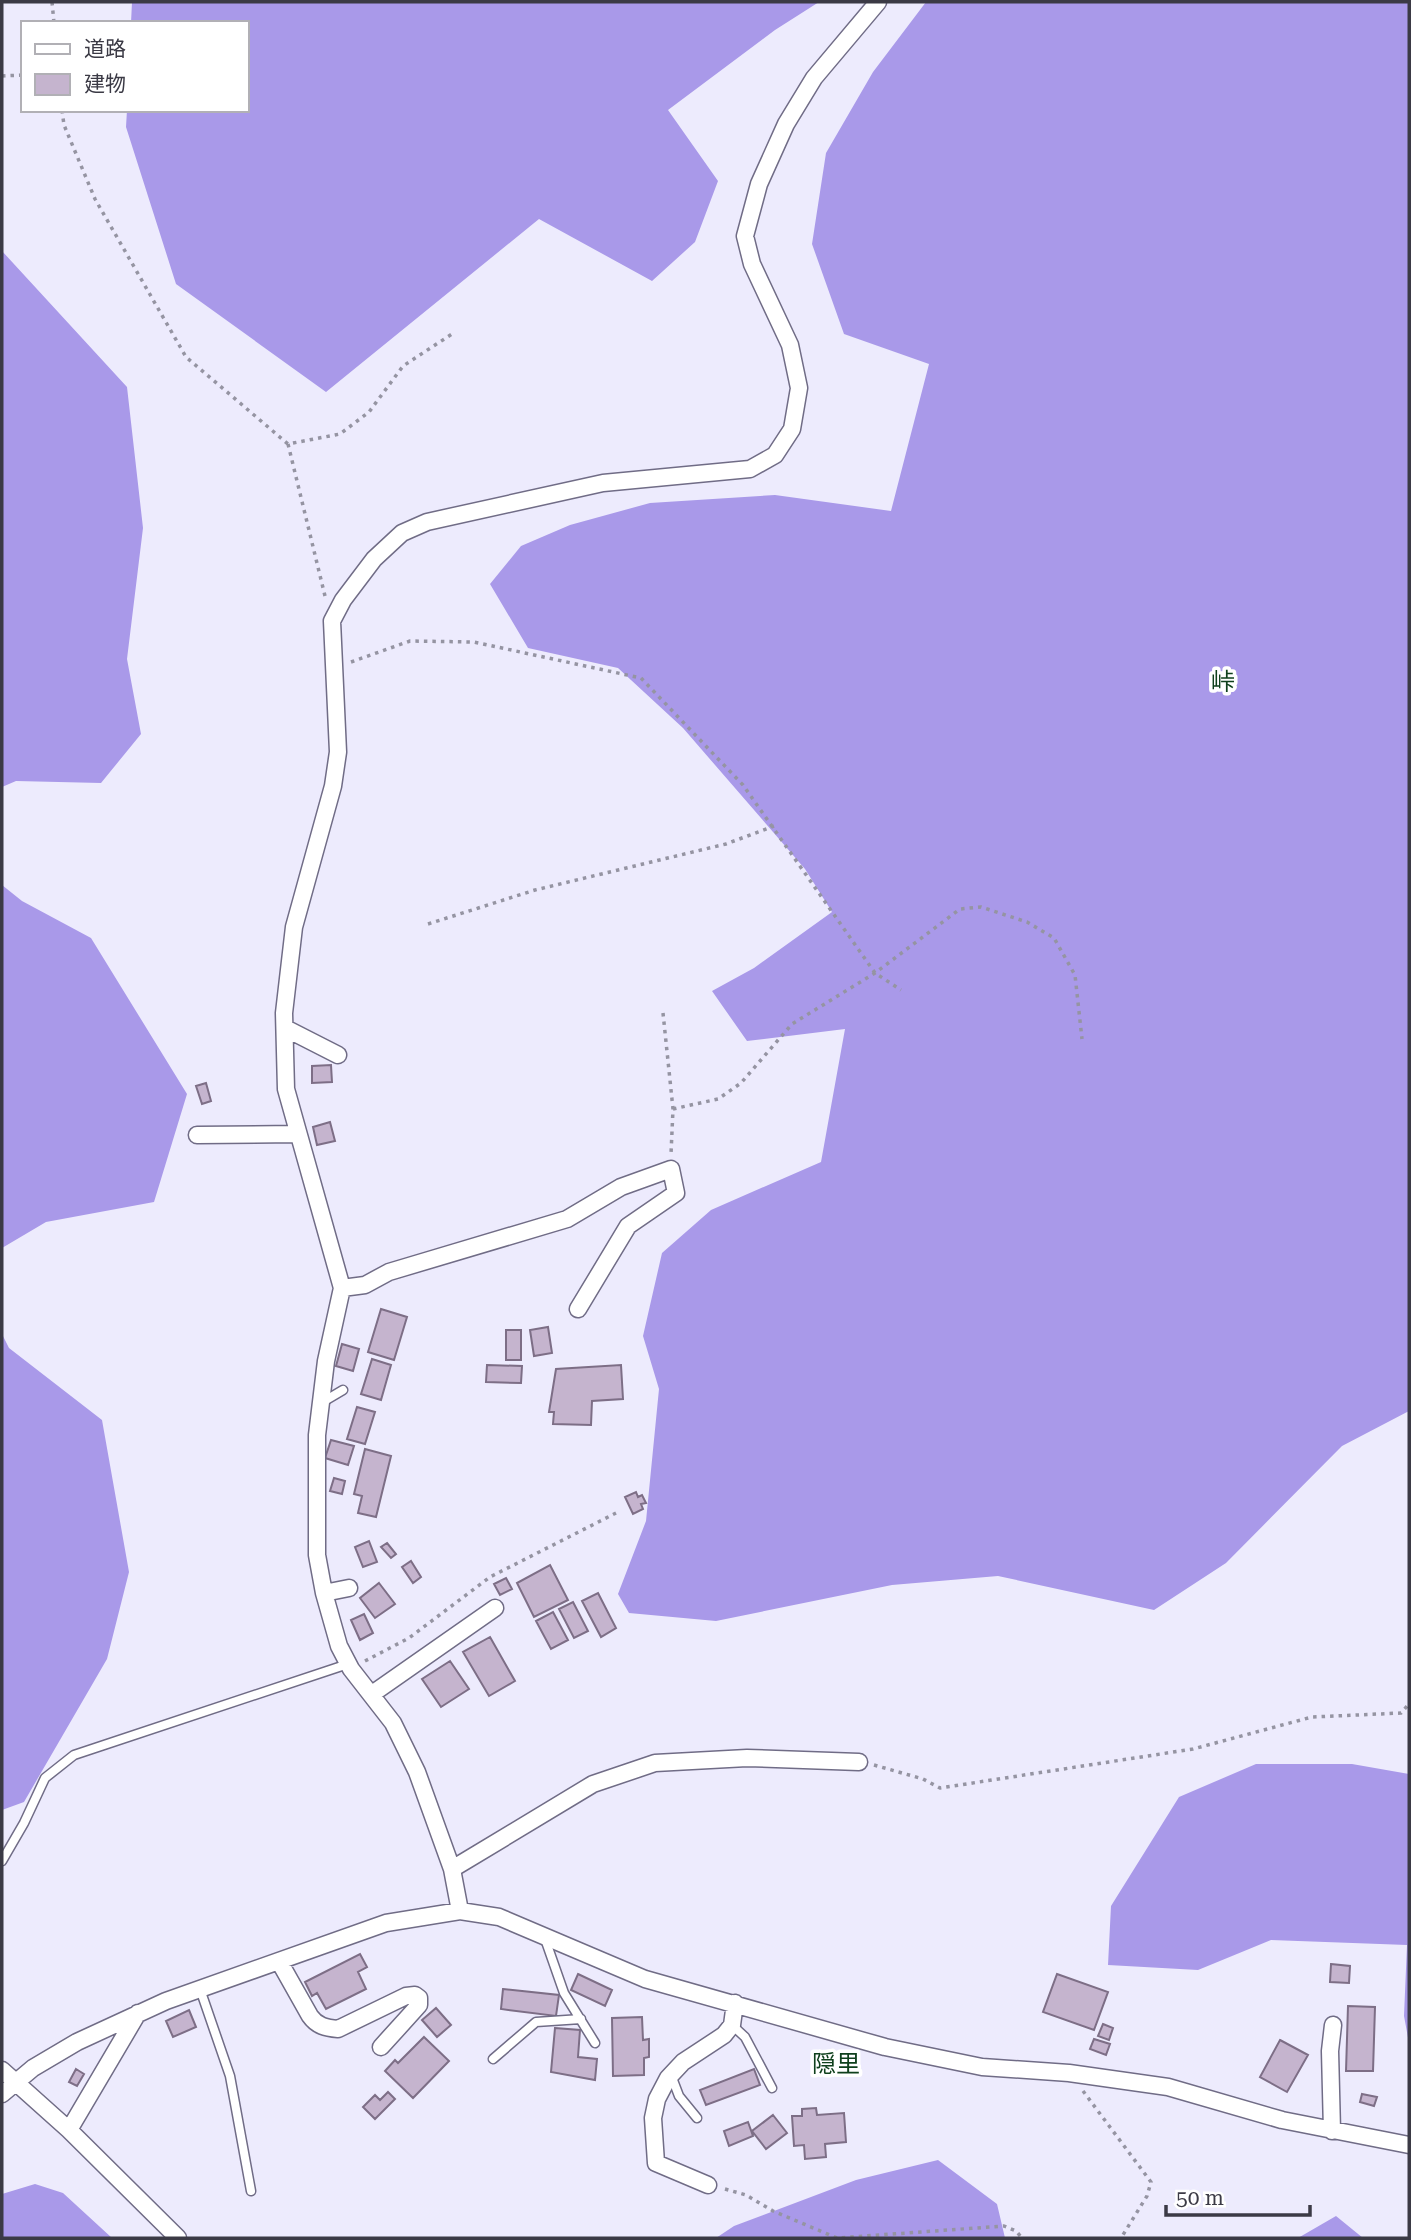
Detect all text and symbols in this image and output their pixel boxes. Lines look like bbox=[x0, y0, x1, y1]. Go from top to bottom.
legend bbox=[21, 21, 248, 112]
text: 道路 bbox=[84, 37, 126, 61]
text: 建物 bbox=[84, 72, 126, 96]
district label: 峠 bbox=[1211, 668, 1235, 696]
district label: 隠里 bbox=[812, 2050, 860, 2078]
scale bar bbox=[1166, 2174, 1310, 2218]
text: 50 m bbox=[1176, 2186, 1224, 2210]

